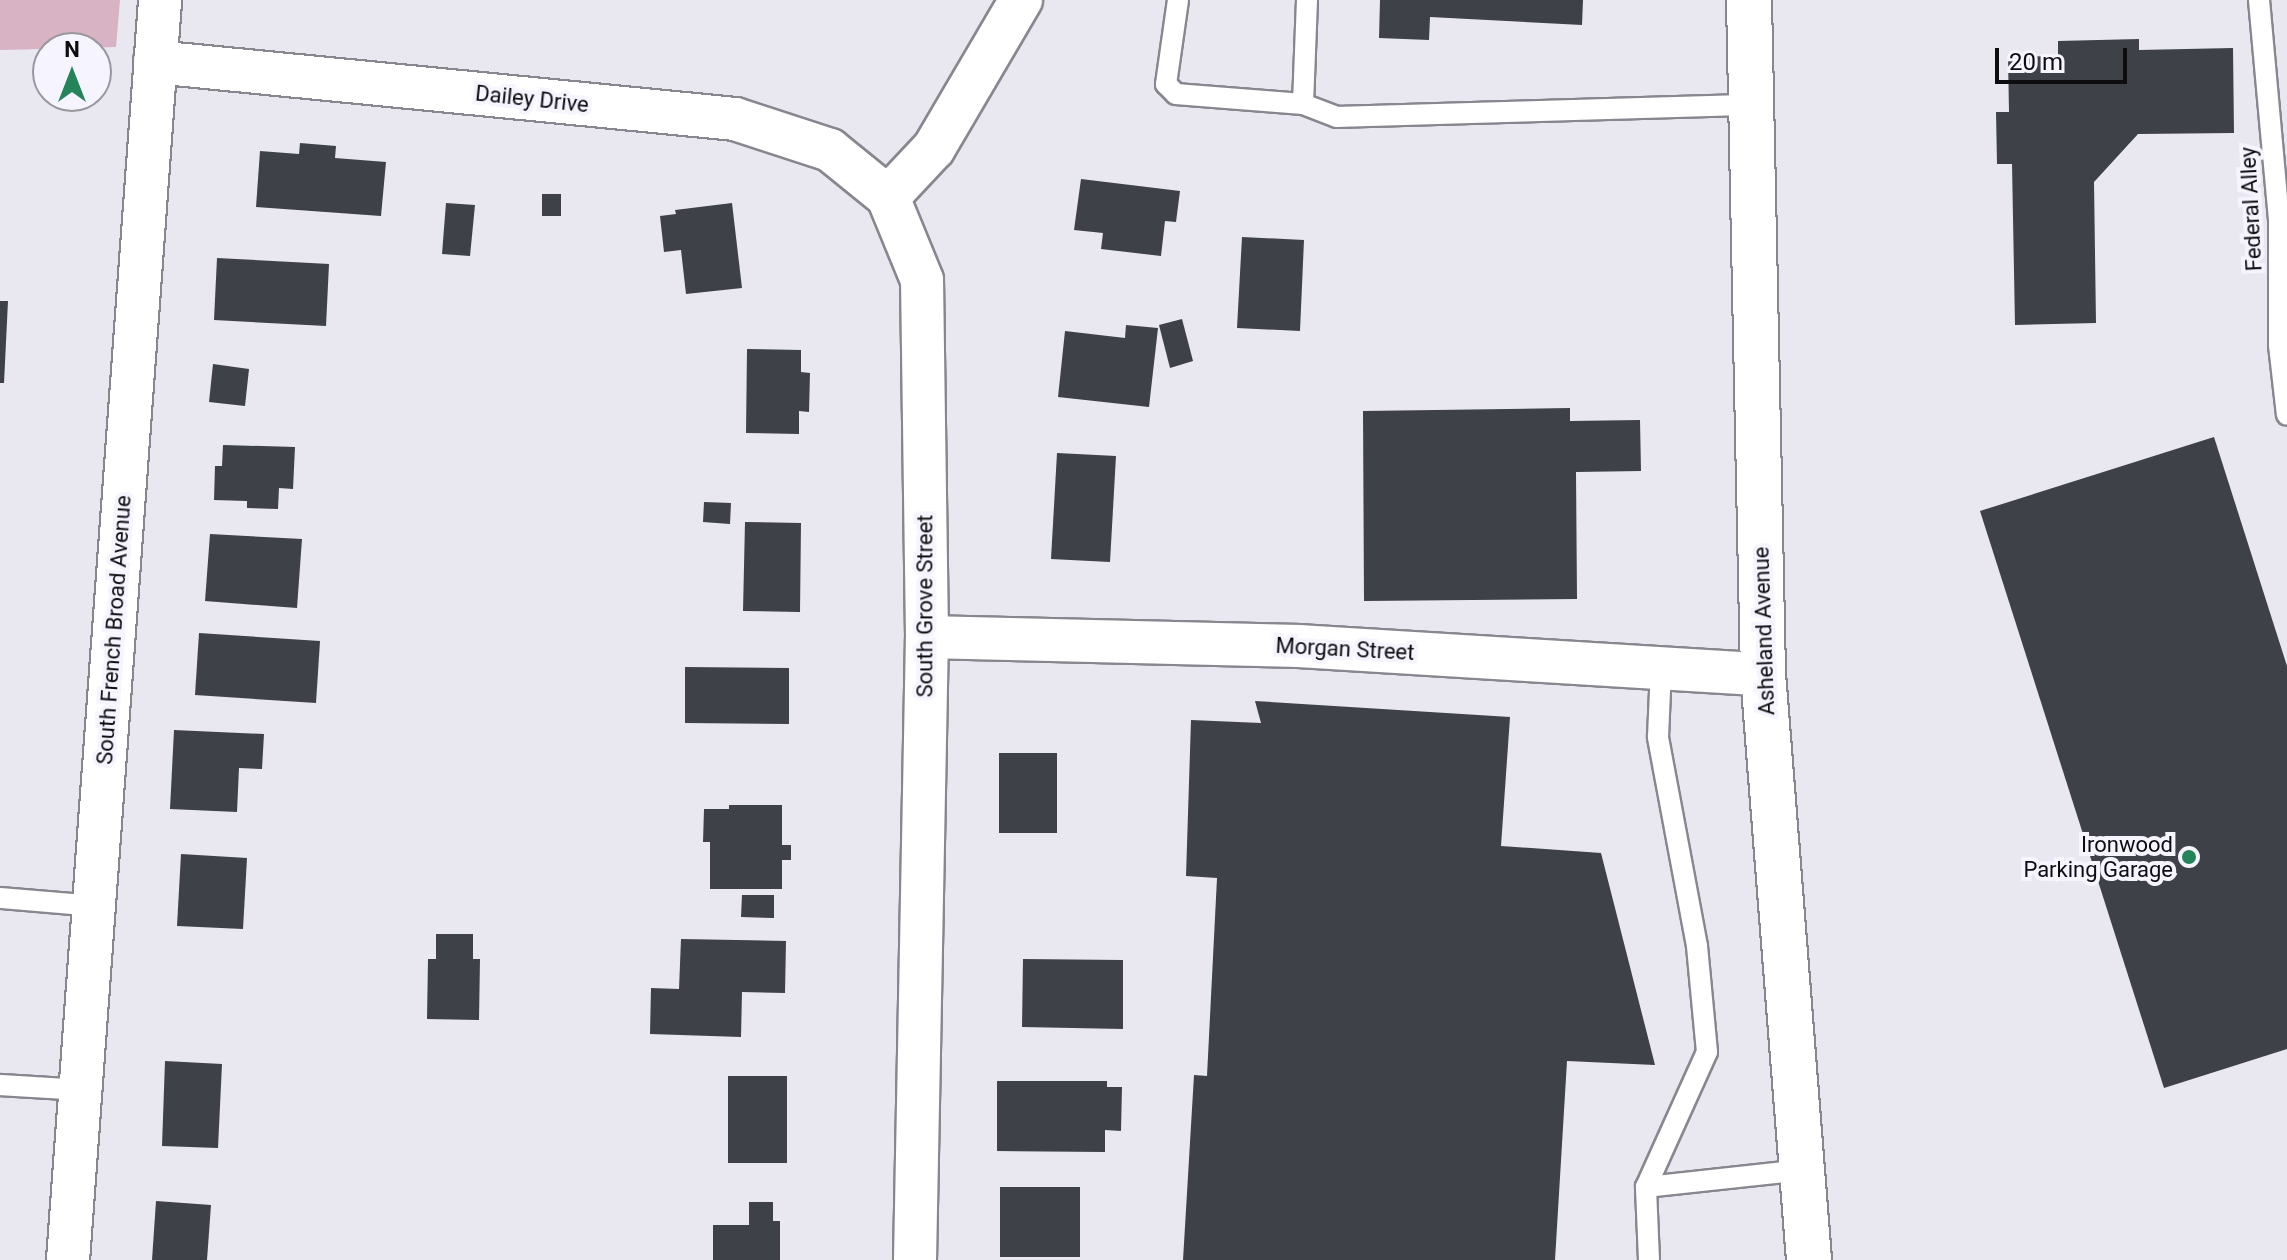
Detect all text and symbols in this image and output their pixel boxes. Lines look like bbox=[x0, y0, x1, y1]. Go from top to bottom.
north arrow bbox=[32, 32, 112, 112]
scale bar bbox=[1999, 32, 2131, 82]
text: N bbox=[64, 37, 80, 62]
text: 20 m bbox=[2009, 48, 2063, 76]
street label: Dailey Drive bbox=[474, 80, 590, 118]
street label: Federal Alley bbox=[2235, 146, 2267, 272]
street label: South French Broad Avenue bbox=[91, 495, 137, 765]
street label: South Grove Street bbox=[912, 515, 938, 697]
street label: Asheland Avenue bbox=[1748, 546, 1780, 716]
street label: Morgan Street bbox=[1275, 632, 1415, 666]
place label: Ironwood Parking Garage bbox=[2023, 831, 2173, 882]
marker: Ironwood Parking Garage bbox=[2180, 848, 2198, 866]

